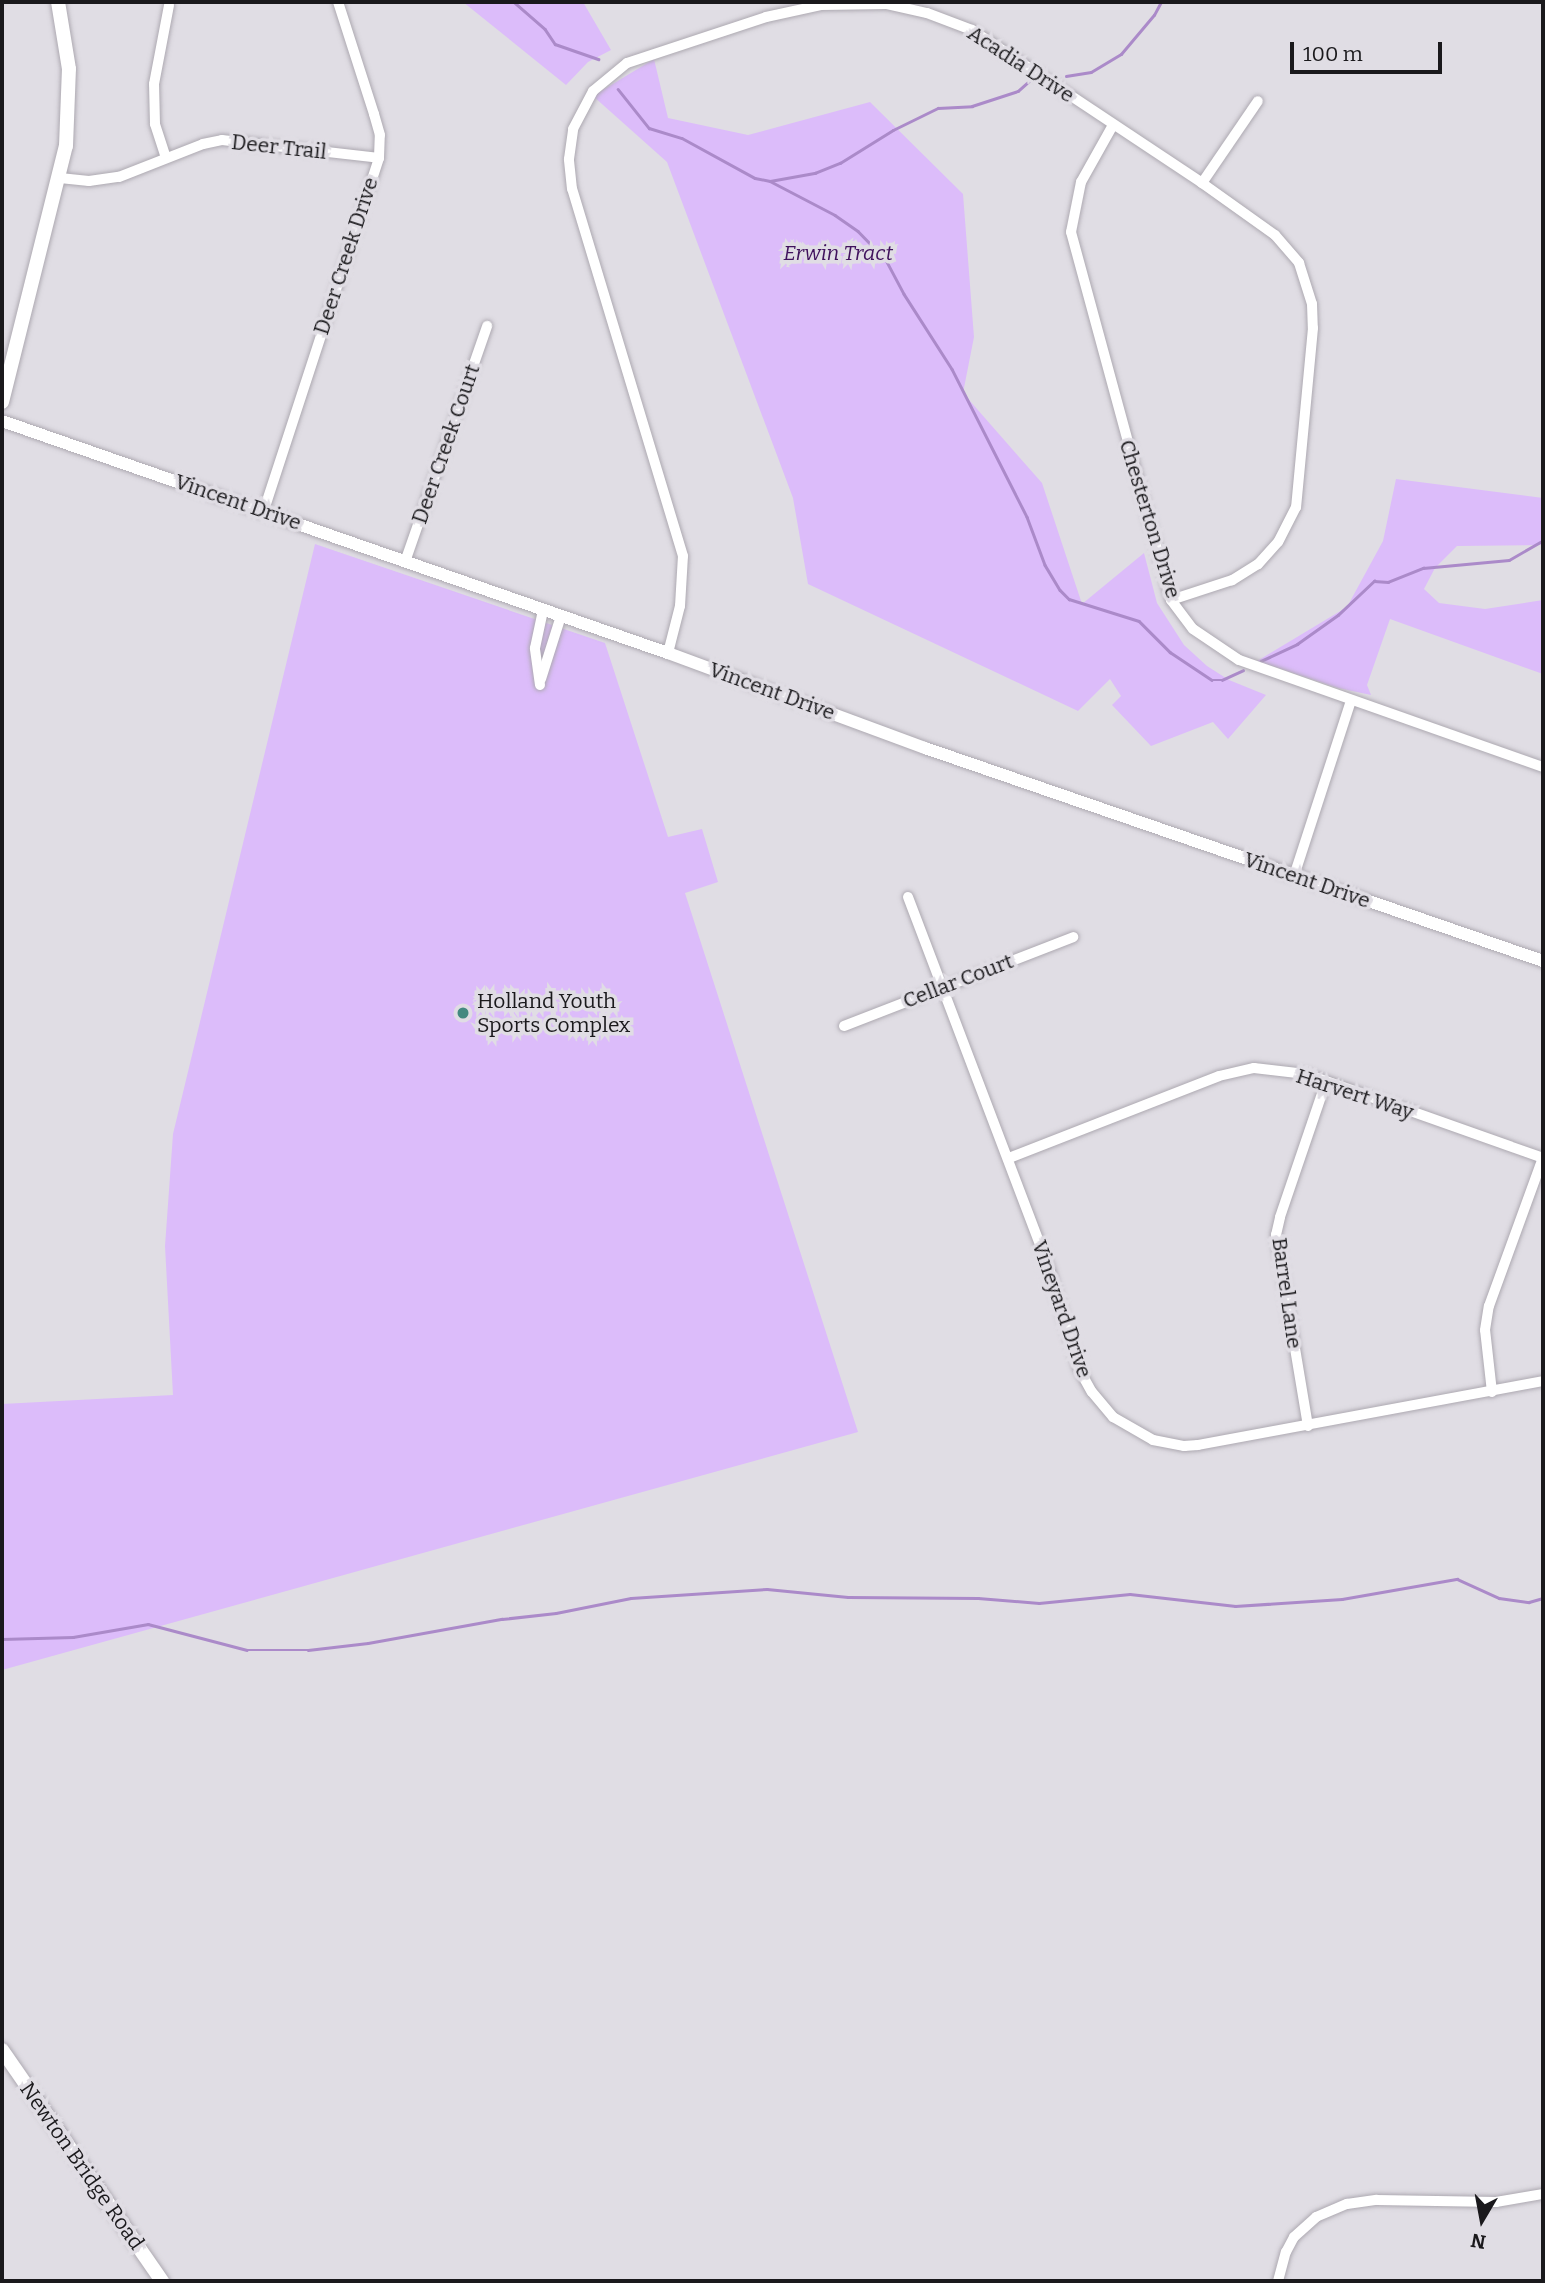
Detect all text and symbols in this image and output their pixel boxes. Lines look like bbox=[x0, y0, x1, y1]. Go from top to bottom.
street label: Acadia Drive bbox=[963, 20, 1079, 108]
scale bar bbox=[1293, 28, 1445, 72]
text: 100 m bbox=[1303, 41, 1363, 67]
street label: Deer Trail bbox=[230, 129, 328, 165]
street label: Deer Creek Drive bbox=[309, 174, 383, 338]
park label: Erwin Tract bbox=[783, 240, 893, 266]
street label: Deer Creek Court bbox=[407, 361, 485, 527]
street label: Chesterton Drive bbox=[1114, 437, 1186, 601]
street label: Vincent Drive bbox=[172, 469, 304, 535]
street label: Vincent Drive bbox=[706, 657, 838, 725]
street label: Vincent Drive bbox=[1241, 847, 1373, 913]
street label: Cellar Court bbox=[899, 948, 1017, 1014]
place label: Holland Youth Sports Complex bbox=[477, 988, 631, 1038]
marker: Holland Youth Sports Complex bbox=[455, 1005, 471, 1021]
street label: Harvert Way bbox=[1293, 1063, 1417, 1125]
street label: Barrel Lane bbox=[1267, 1236, 1307, 1350]
street label: Vineyard Drive bbox=[1027, 1237, 1097, 1381]
street label: Newton Bridge Road bbox=[15, 2077, 149, 2255]
north arrow bbox=[1447, 2185, 1517, 2255]
text: N bbox=[1469, 2229, 1487, 2254]

